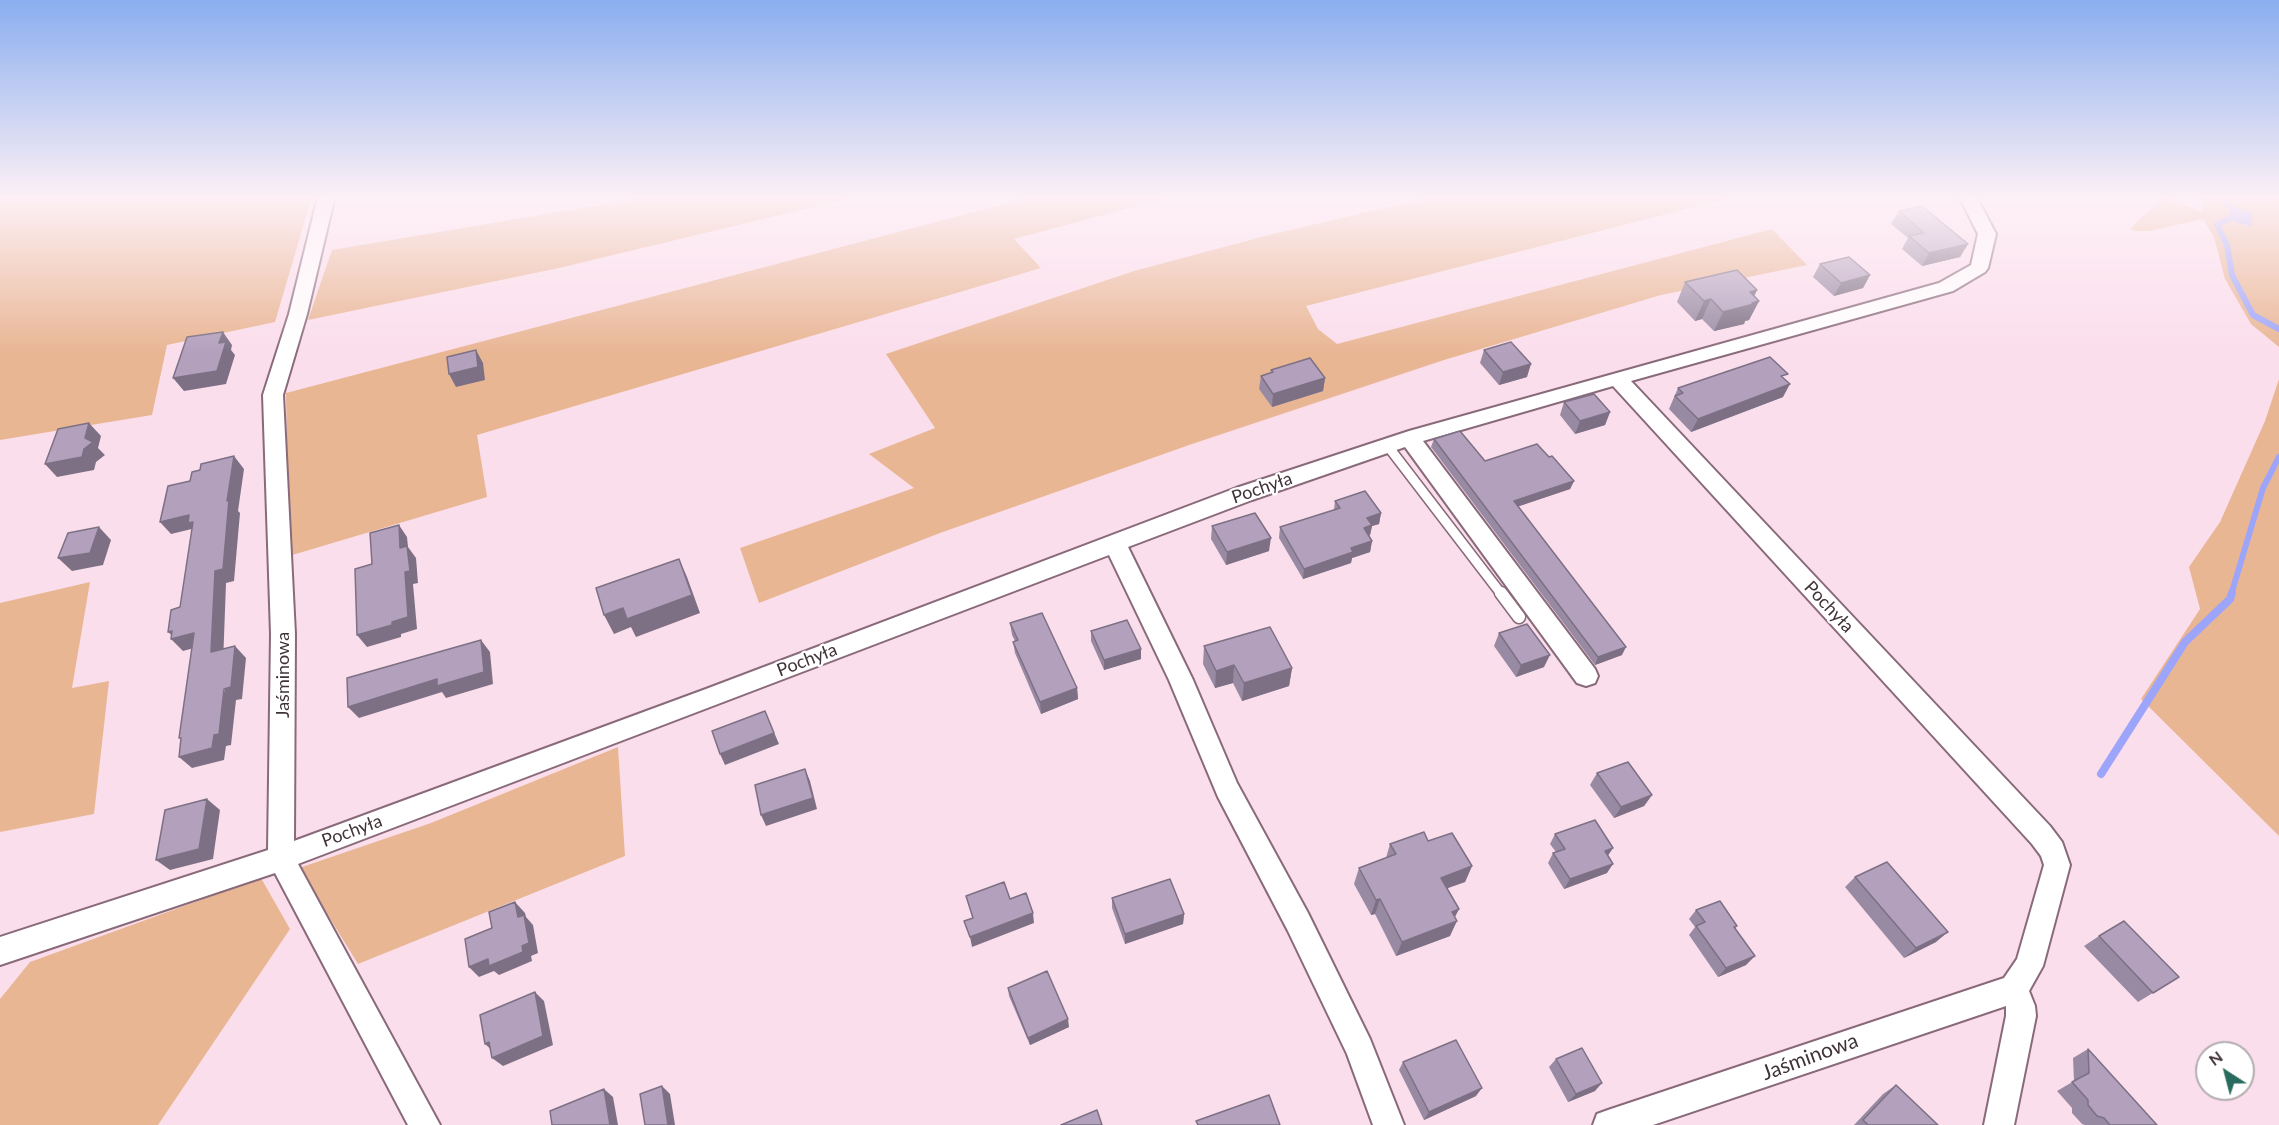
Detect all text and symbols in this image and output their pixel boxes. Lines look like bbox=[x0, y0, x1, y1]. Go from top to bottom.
street label: Pochyła bbox=[1229, 468, 1295, 508]
street label: Pochyła bbox=[1800, 577, 1858, 637]
street label: Jaśminowa bbox=[272, 632, 294, 718]
street label: Pochyła bbox=[774, 639, 840, 681]
street label: Pochyła bbox=[319, 810, 385, 852]
street label: Jaśminowa bbox=[1758, 1028, 1862, 1086]
north arrow bbox=[2195, 1041, 2255, 1101]
text: N bbox=[2205, 1046, 2226, 1069]

